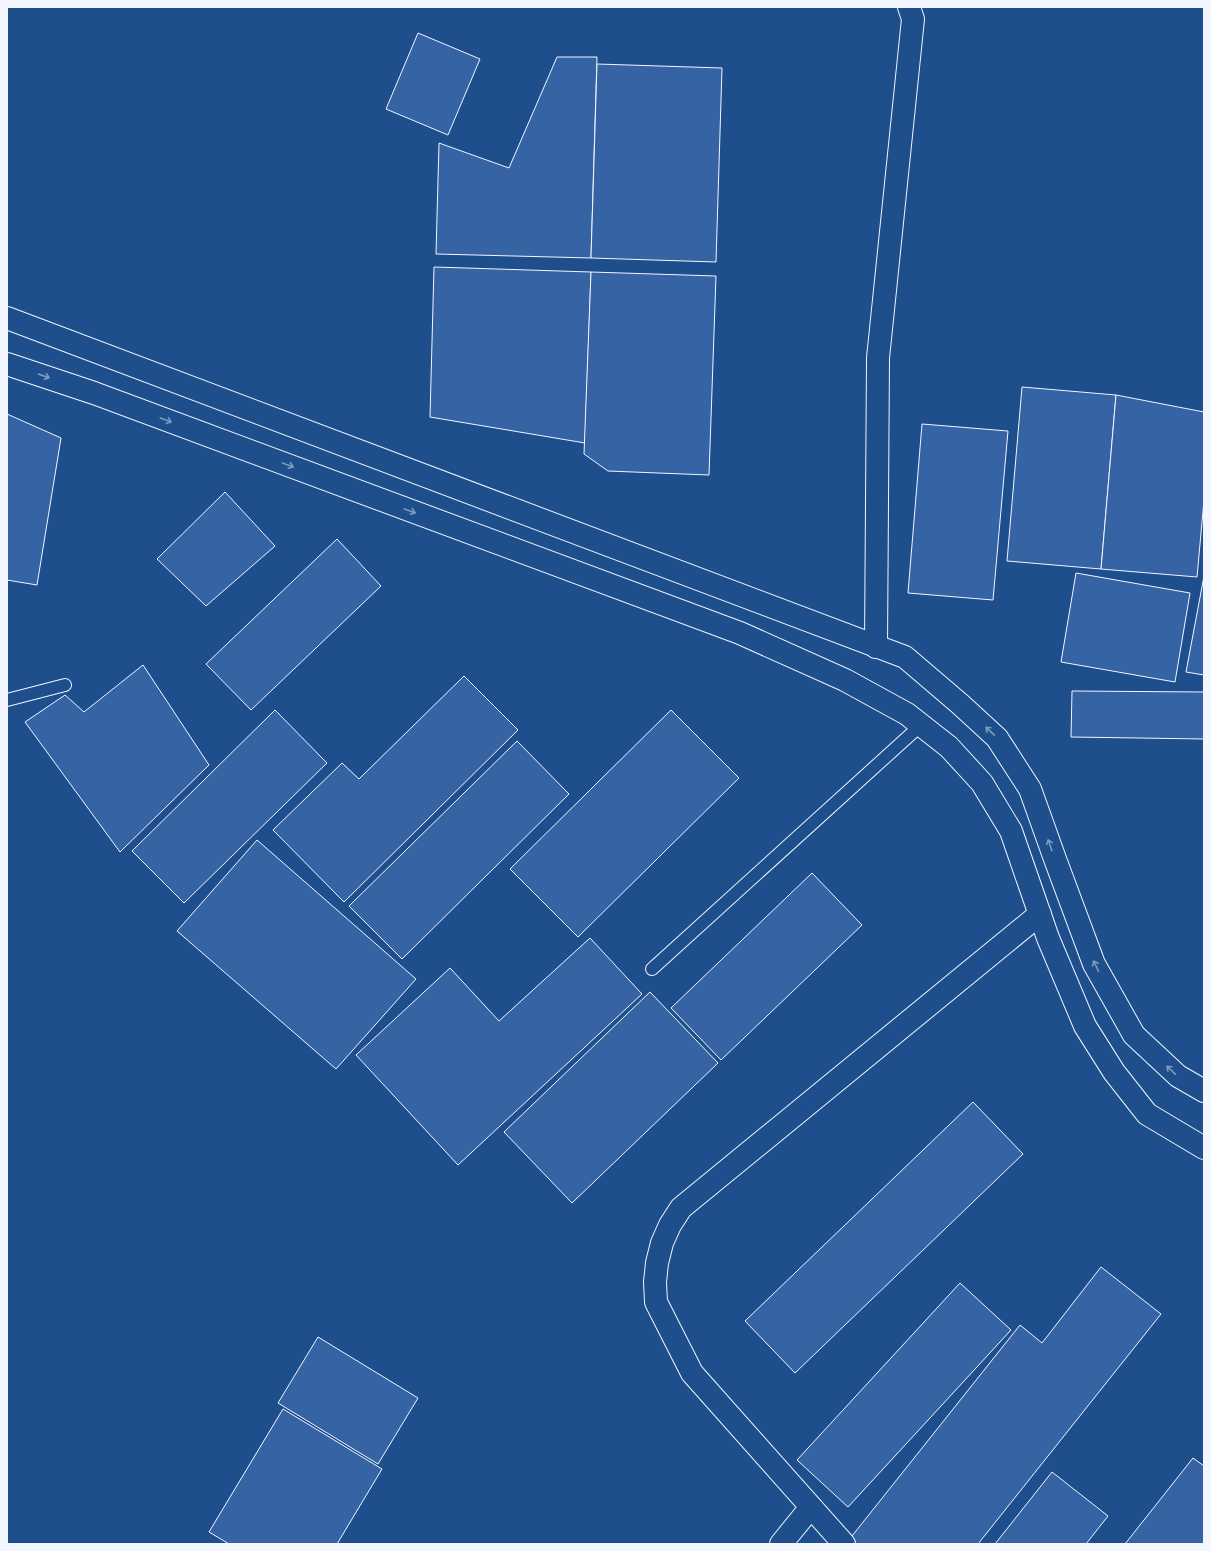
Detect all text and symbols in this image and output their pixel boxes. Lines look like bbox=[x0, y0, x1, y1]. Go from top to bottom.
one-way arrow bbox=[37, 373, 50, 380]
one-way arrow bbox=[160, 417, 173, 424]
one-way arrow bbox=[282, 462, 294, 470]
one-way arrow bbox=[404, 507, 416, 515]
one-way arrow bbox=[985, 727, 995, 736]
one-way arrow bbox=[1045, 839, 1053, 851]
one-way arrow bbox=[1092, 960, 1099, 972]
one-way arrow bbox=[1166, 1065, 1176, 1075]

